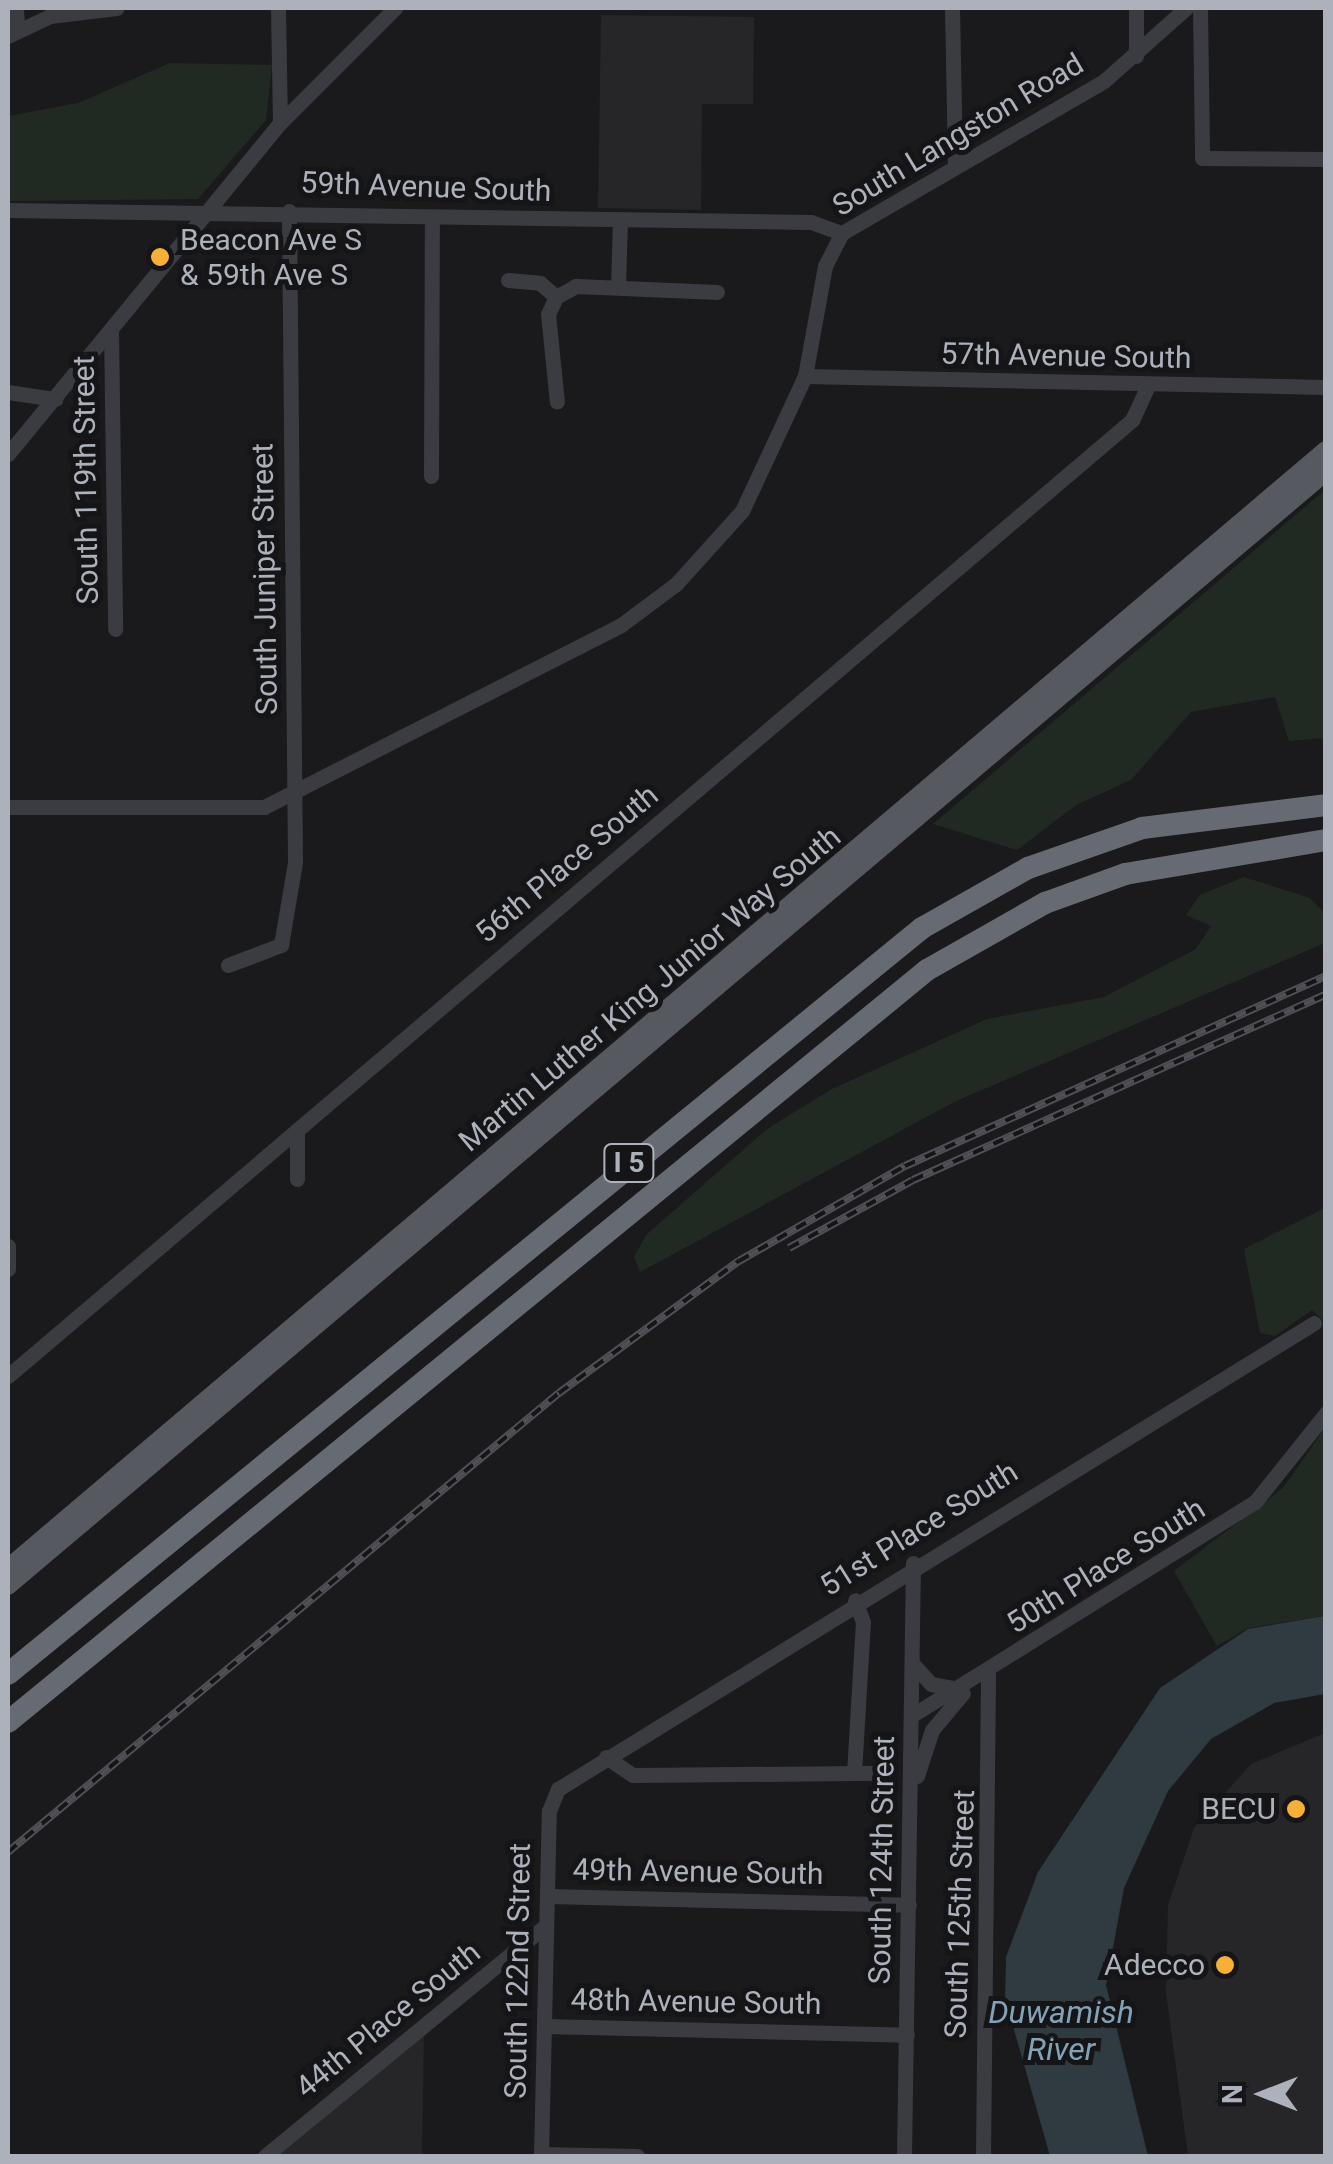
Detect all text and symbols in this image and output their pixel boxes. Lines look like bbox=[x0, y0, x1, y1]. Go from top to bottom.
street label: South Langston Road bbox=[826, 46, 1090, 224]
street label: 59th Avenue South bbox=[300, 165, 552, 209]
place label: Beacon Ave S & 59th Ave S bbox=[180, 222, 362, 292]
marker: Beacon Ave S & 59th Ave S bbox=[149, 246, 171, 268]
street label: 57th Avenue South bbox=[940, 336, 1192, 376]
street label: South 119th Street bbox=[66, 355, 106, 605]
street label: South Juniper Street bbox=[245, 443, 285, 715]
street label: 56th Place South bbox=[469, 777, 665, 951]
street label: Martin Luther King Junior Way South bbox=[452, 819, 848, 1159]
road number: I 5 bbox=[602, 1140, 656, 1186]
street label: 51st Place South bbox=[814, 1454, 1024, 1604]
street label: 50th Place South bbox=[1000, 1491, 1212, 1641]
street label: South 124th Street bbox=[862, 1735, 902, 1985]
street label: South 125th Street bbox=[938, 1789, 982, 2039]
place label: BECU bbox=[1201, 1791, 1276, 1827]
marker: BECU bbox=[1285, 1798, 1307, 1820]
street label: South 122nd Street bbox=[498, 1843, 538, 2099]
street label: 49th Avenue South bbox=[572, 1852, 824, 1892]
street label: 44th Place South bbox=[289, 1935, 487, 2105]
place label: Adecco bbox=[1104, 1947, 1205, 1983]
marker: Adecco bbox=[1214, 1954, 1236, 1976]
street label: 48th Avenue South bbox=[570, 1982, 822, 2022]
water label: Duwamish River bbox=[988, 1994, 1134, 2069]
north arrow bbox=[1213, 2044, 1313, 2144]
text: N bbox=[1216, 2084, 1249, 2104]

